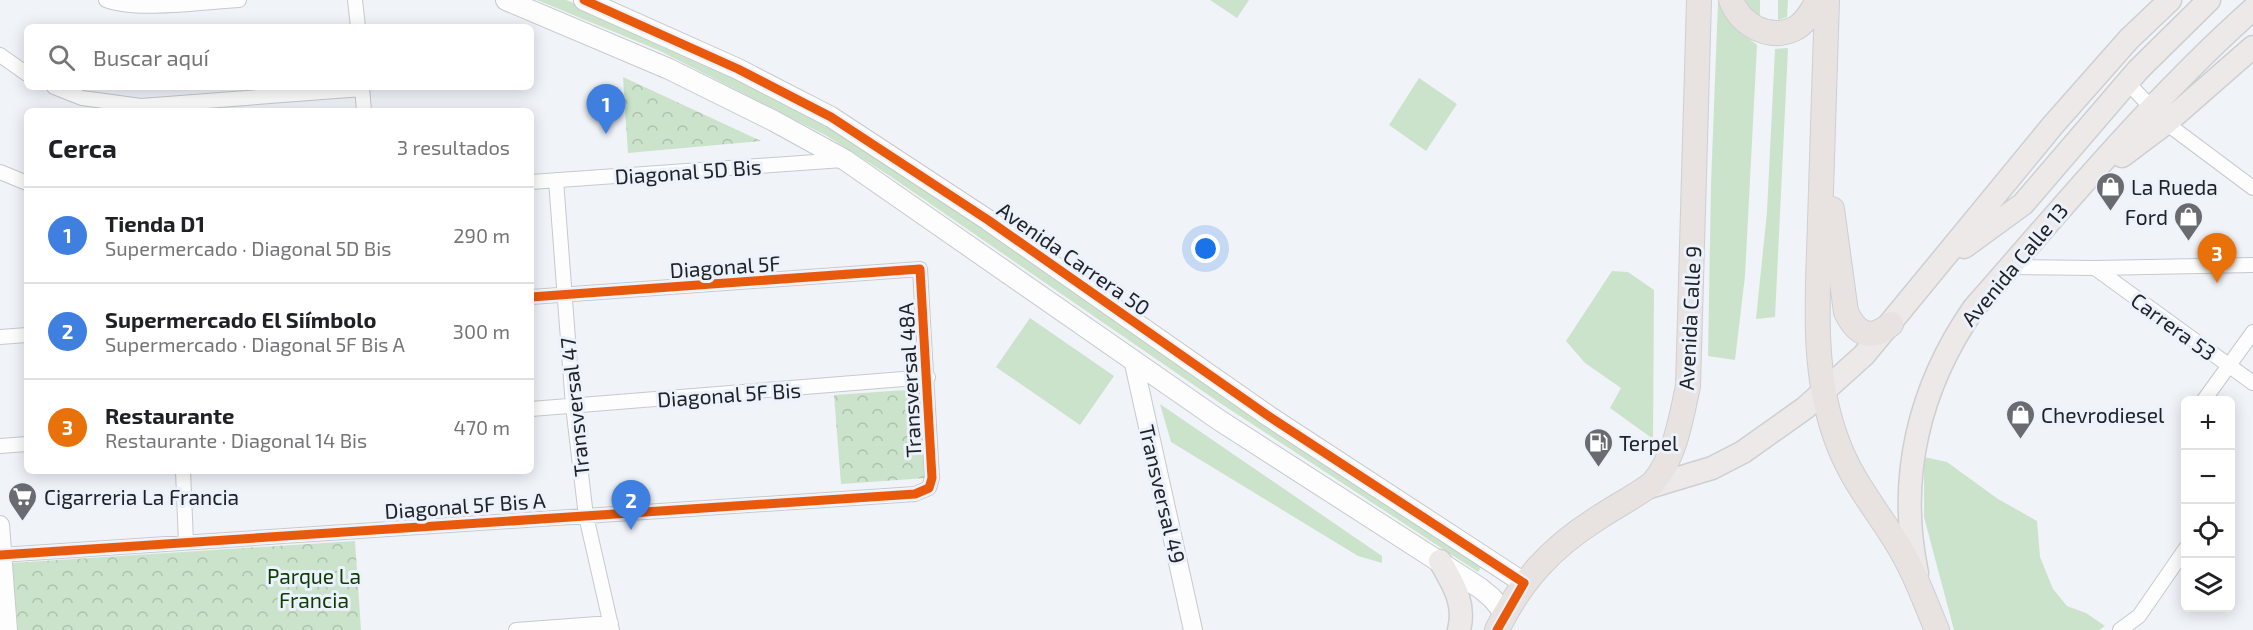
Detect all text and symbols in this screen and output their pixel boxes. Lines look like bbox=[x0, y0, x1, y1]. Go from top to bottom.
search box bbox=[24, 24, 534, 90]
icon: search bbox=[45, 41, 78, 74]
text: Buscar aquí bbox=[93, 44, 209, 70]
pin: 1 bbox=[586, 84, 626, 134]
text: Cerca bbox=[48, 132, 117, 163]
text: 3 resultados bbox=[397, 135, 510, 159]
street label: Diagonal 5D Bis bbox=[614, 153, 762, 189]
shop icon: La Rueda bbox=[2094, 170, 2126, 212]
place label: La Rueda bbox=[2131, 174, 2218, 199]
street label: Avenida Carrera 50 bbox=[993, 196, 1155, 320]
street label: Avenida Calle 13 bbox=[1955, 198, 2073, 330]
shop icon: Ford bbox=[2173, 200, 2205, 242]
place label: Ford bbox=[2125, 204, 2168, 229]
text: Tienda D1 bbox=[105, 210, 205, 236]
text: 1 bbox=[63, 223, 72, 247]
text: 290 m bbox=[453, 223, 510, 247]
your location bbox=[1191, 234, 1220, 263]
pin: 3 bbox=[2198, 234, 2236, 283]
text: Supermercado · Diagonal 5D Bis bbox=[105, 236, 391, 260]
street label: Avenida Calle 9 bbox=[1673, 245, 1705, 391]
street label: Diagonal 5F bbox=[669, 250, 781, 282]
street label: Carrera 53 bbox=[2127, 287, 2221, 365]
street label: Transversal 48A bbox=[892, 302, 926, 458]
text: Supermercado El Siímbolo bbox=[105, 306, 376, 332]
text: 2 bbox=[62, 319, 73, 343]
text: 300 m bbox=[453, 319, 510, 343]
text: Supermercado · Diagonal 5F Bis A bbox=[105, 332, 405, 356]
street label: Transversal 47 bbox=[554, 336, 594, 478]
street label: Diagonal 5F Bis bbox=[656, 377, 802, 411]
map controls bbox=[2181, 396, 2235, 612]
button: + bbox=[2181, 396, 2235, 450]
shop icon: Chevrodiesel bbox=[2004, 398, 2036, 440]
text: Restaurante bbox=[105, 402, 234, 428]
place label: Chevrodiesel bbox=[2041, 402, 2165, 427]
text: 3 bbox=[62, 415, 73, 439]
text: 470 m bbox=[453, 415, 510, 439]
street label: Transversal 49 bbox=[1135, 422, 1191, 566]
fuel station icon: Terpel bbox=[1582, 426, 1614, 468]
text: Restaurante · Diagonal 14 Bis bbox=[105, 428, 367, 452]
place label: Terpel bbox=[1619, 430, 1679, 455]
button: − bbox=[2181, 450, 2235, 504]
supermarket icon: Cigarreria La Francia bbox=[7, 480, 39, 522]
pin: 2 bbox=[612, 480, 650, 530]
place label: Cigarreria La Francia bbox=[44, 484, 239, 509]
street label: Diagonal 5F Bis A bbox=[384, 487, 546, 523]
button: locate bbox=[2181, 504, 2235, 558]
button: layers bbox=[2181, 558, 2235, 612]
park label: Parque La Francia bbox=[267, 563, 361, 612]

